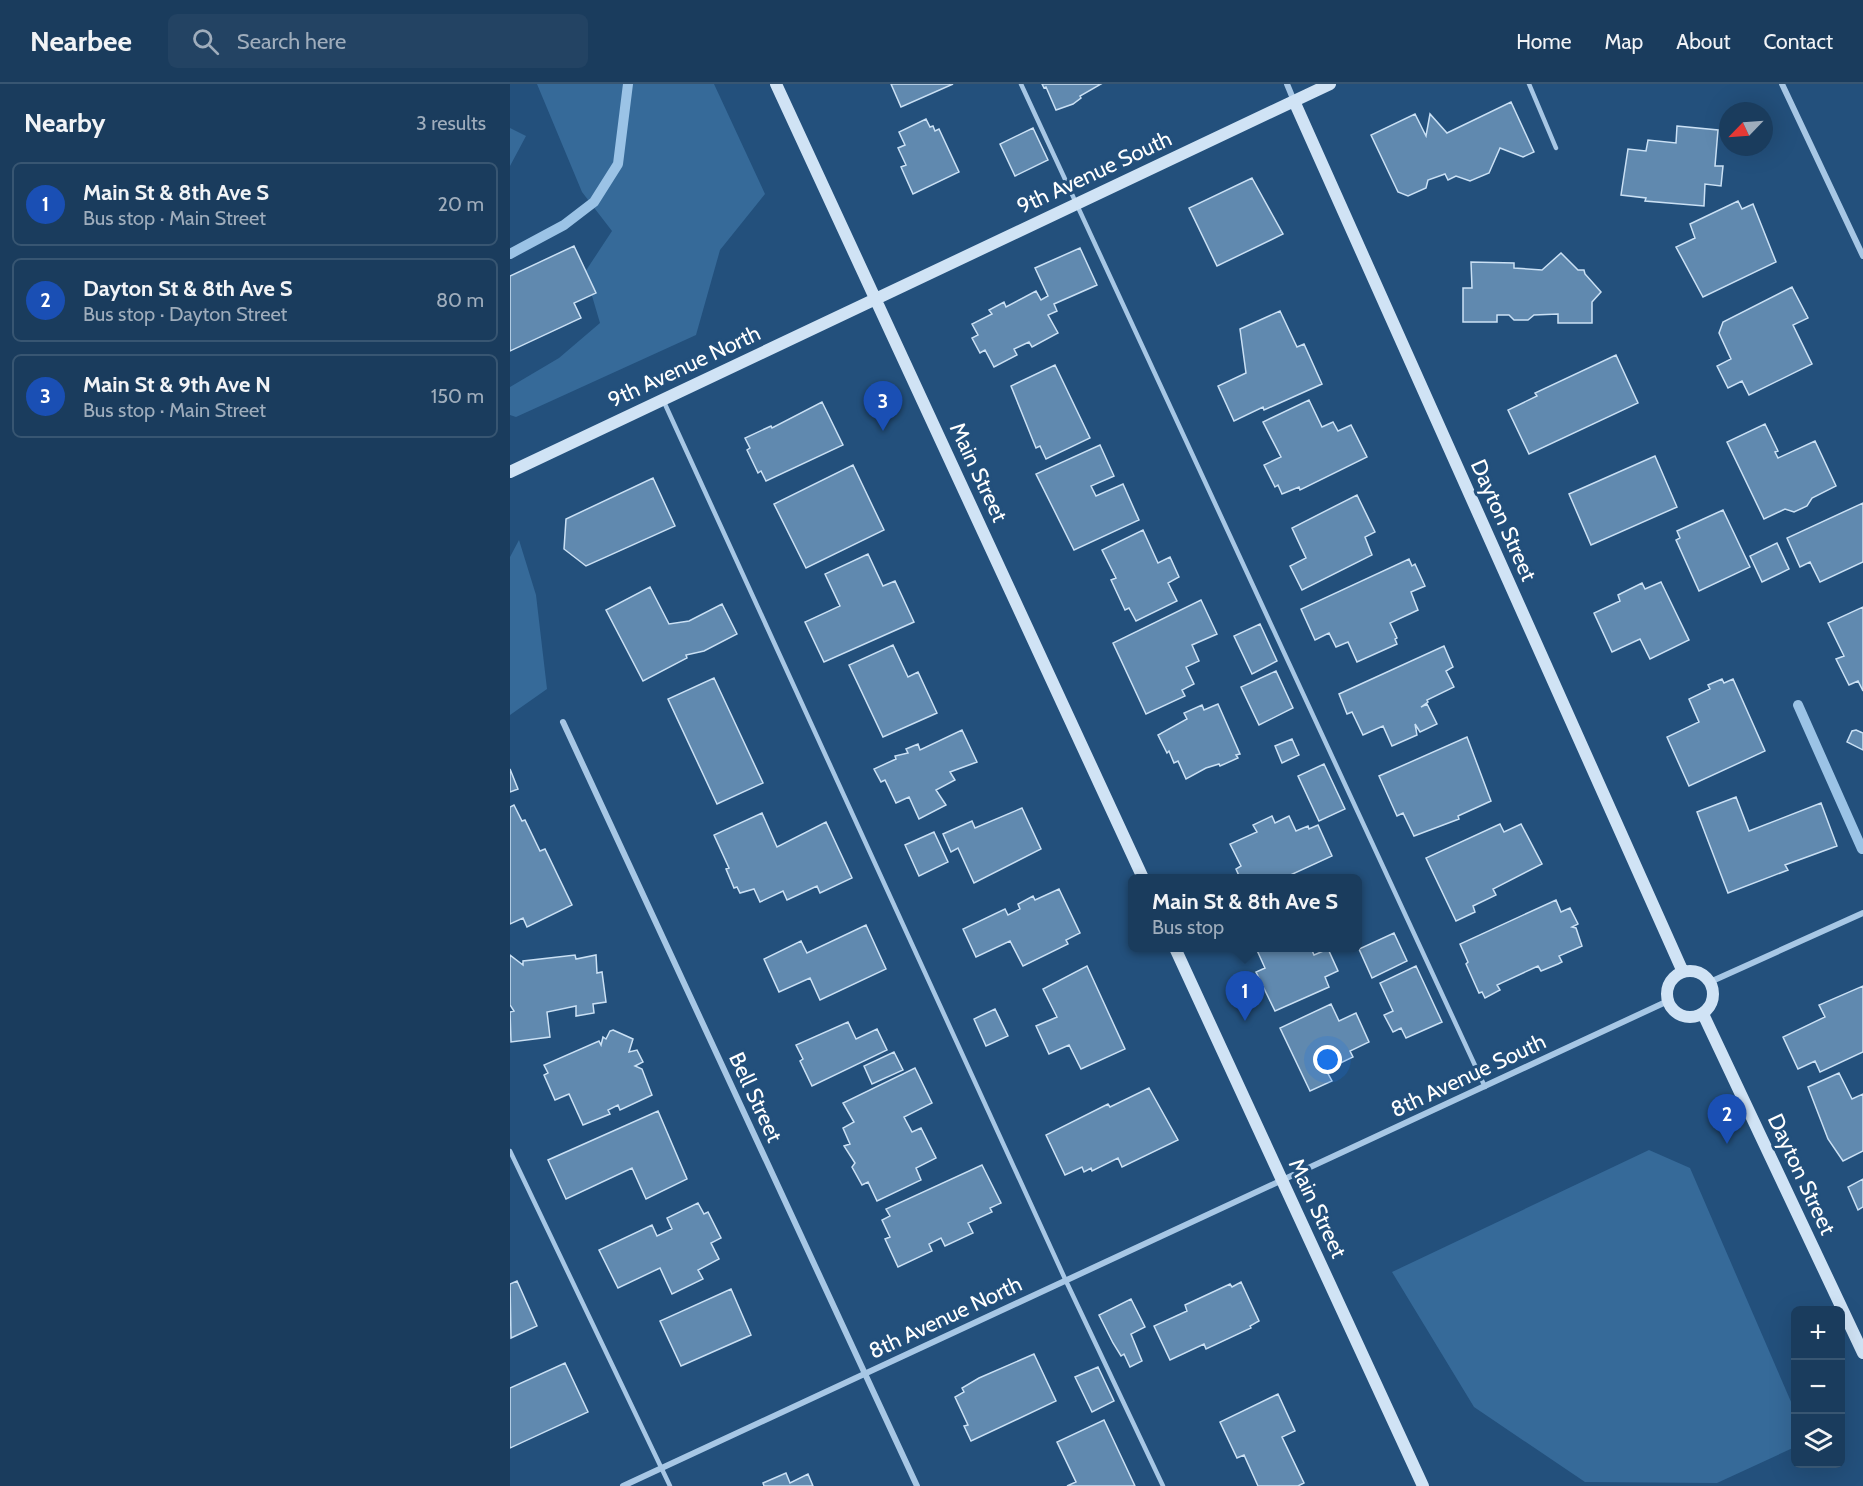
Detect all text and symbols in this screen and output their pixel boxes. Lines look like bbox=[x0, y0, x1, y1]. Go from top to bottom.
search box bbox=[168, 14, 588, 68]
text: Nearbee bbox=[30, 24, 132, 58]
icon: search bbox=[189, 25, 222, 58]
text: Search here bbox=[237, 28, 346, 55]
text: Home bbox=[1516, 29, 1572, 54]
text: Map bbox=[1605, 29, 1643, 54]
text: About bbox=[1676, 29, 1730, 54]
text: Contact bbox=[1763, 29, 1833, 54]
north arrow bbox=[1719, 102, 1773, 156]
text: Nearby bbox=[24, 107, 105, 139]
text: 3 results bbox=[416, 111, 486, 135]
street label: 9th Avenue South bbox=[1013, 125, 1176, 220]
text: Main St & 8th Ave S bbox=[83, 179, 269, 206]
text: 1 bbox=[42, 192, 49, 216]
text: 20 m bbox=[438, 192, 484, 216]
text: Bus stop · Main Street bbox=[83, 206, 266, 230]
text: Dayton St & 8th Ave S bbox=[83, 275, 293, 302]
text: 2 bbox=[40, 288, 51, 312]
text: 80 m bbox=[436, 288, 484, 312]
text: Bus stop · Dayton Street bbox=[83, 302, 287, 326]
street label: 9th Avenue North bbox=[604, 319, 765, 414]
text: Main St & 9th Ave N bbox=[83, 371, 271, 398]
pin: 3 bbox=[864, 382, 902, 431]
text: 3 bbox=[40, 384, 51, 408]
text: 150 m bbox=[431, 384, 484, 408]
text: Bus stop · Main Street bbox=[83, 398, 266, 422]
street label: Main Street bbox=[944, 418, 1014, 527]
street label: Dayton Street bbox=[1465, 455, 1543, 586]
popup bbox=[1128, 874, 1362, 952]
text: Main St & 8th Ave S bbox=[1152, 888, 1338, 915]
text: Bus stop bbox=[1152, 915, 1224, 939]
pin: 1 bbox=[1226, 972, 1264, 1021]
street label: 8th Avenue South bbox=[1386, 1028, 1550, 1123]
your location bbox=[1313, 1045, 1342, 1074]
street label: Bell Street bbox=[723, 1048, 788, 1147]
pin: 2 bbox=[1708, 1094, 1746, 1144]
street label: Dayton Street bbox=[1762, 1109, 1842, 1239]
street label: Main Street bbox=[1283, 1154, 1353, 1263]
street label: 8th Avenue North bbox=[864, 1270, 1026, 1365]
map controls bbox=[1791, 1306, 1845, 1468]
button: + bbox=[1791, 1306, 1845, 1360]
button: − bbox=[1791, 1360, 1845, 1414]
button: layers bbox=[1791, 1414, 1845, 1468]

